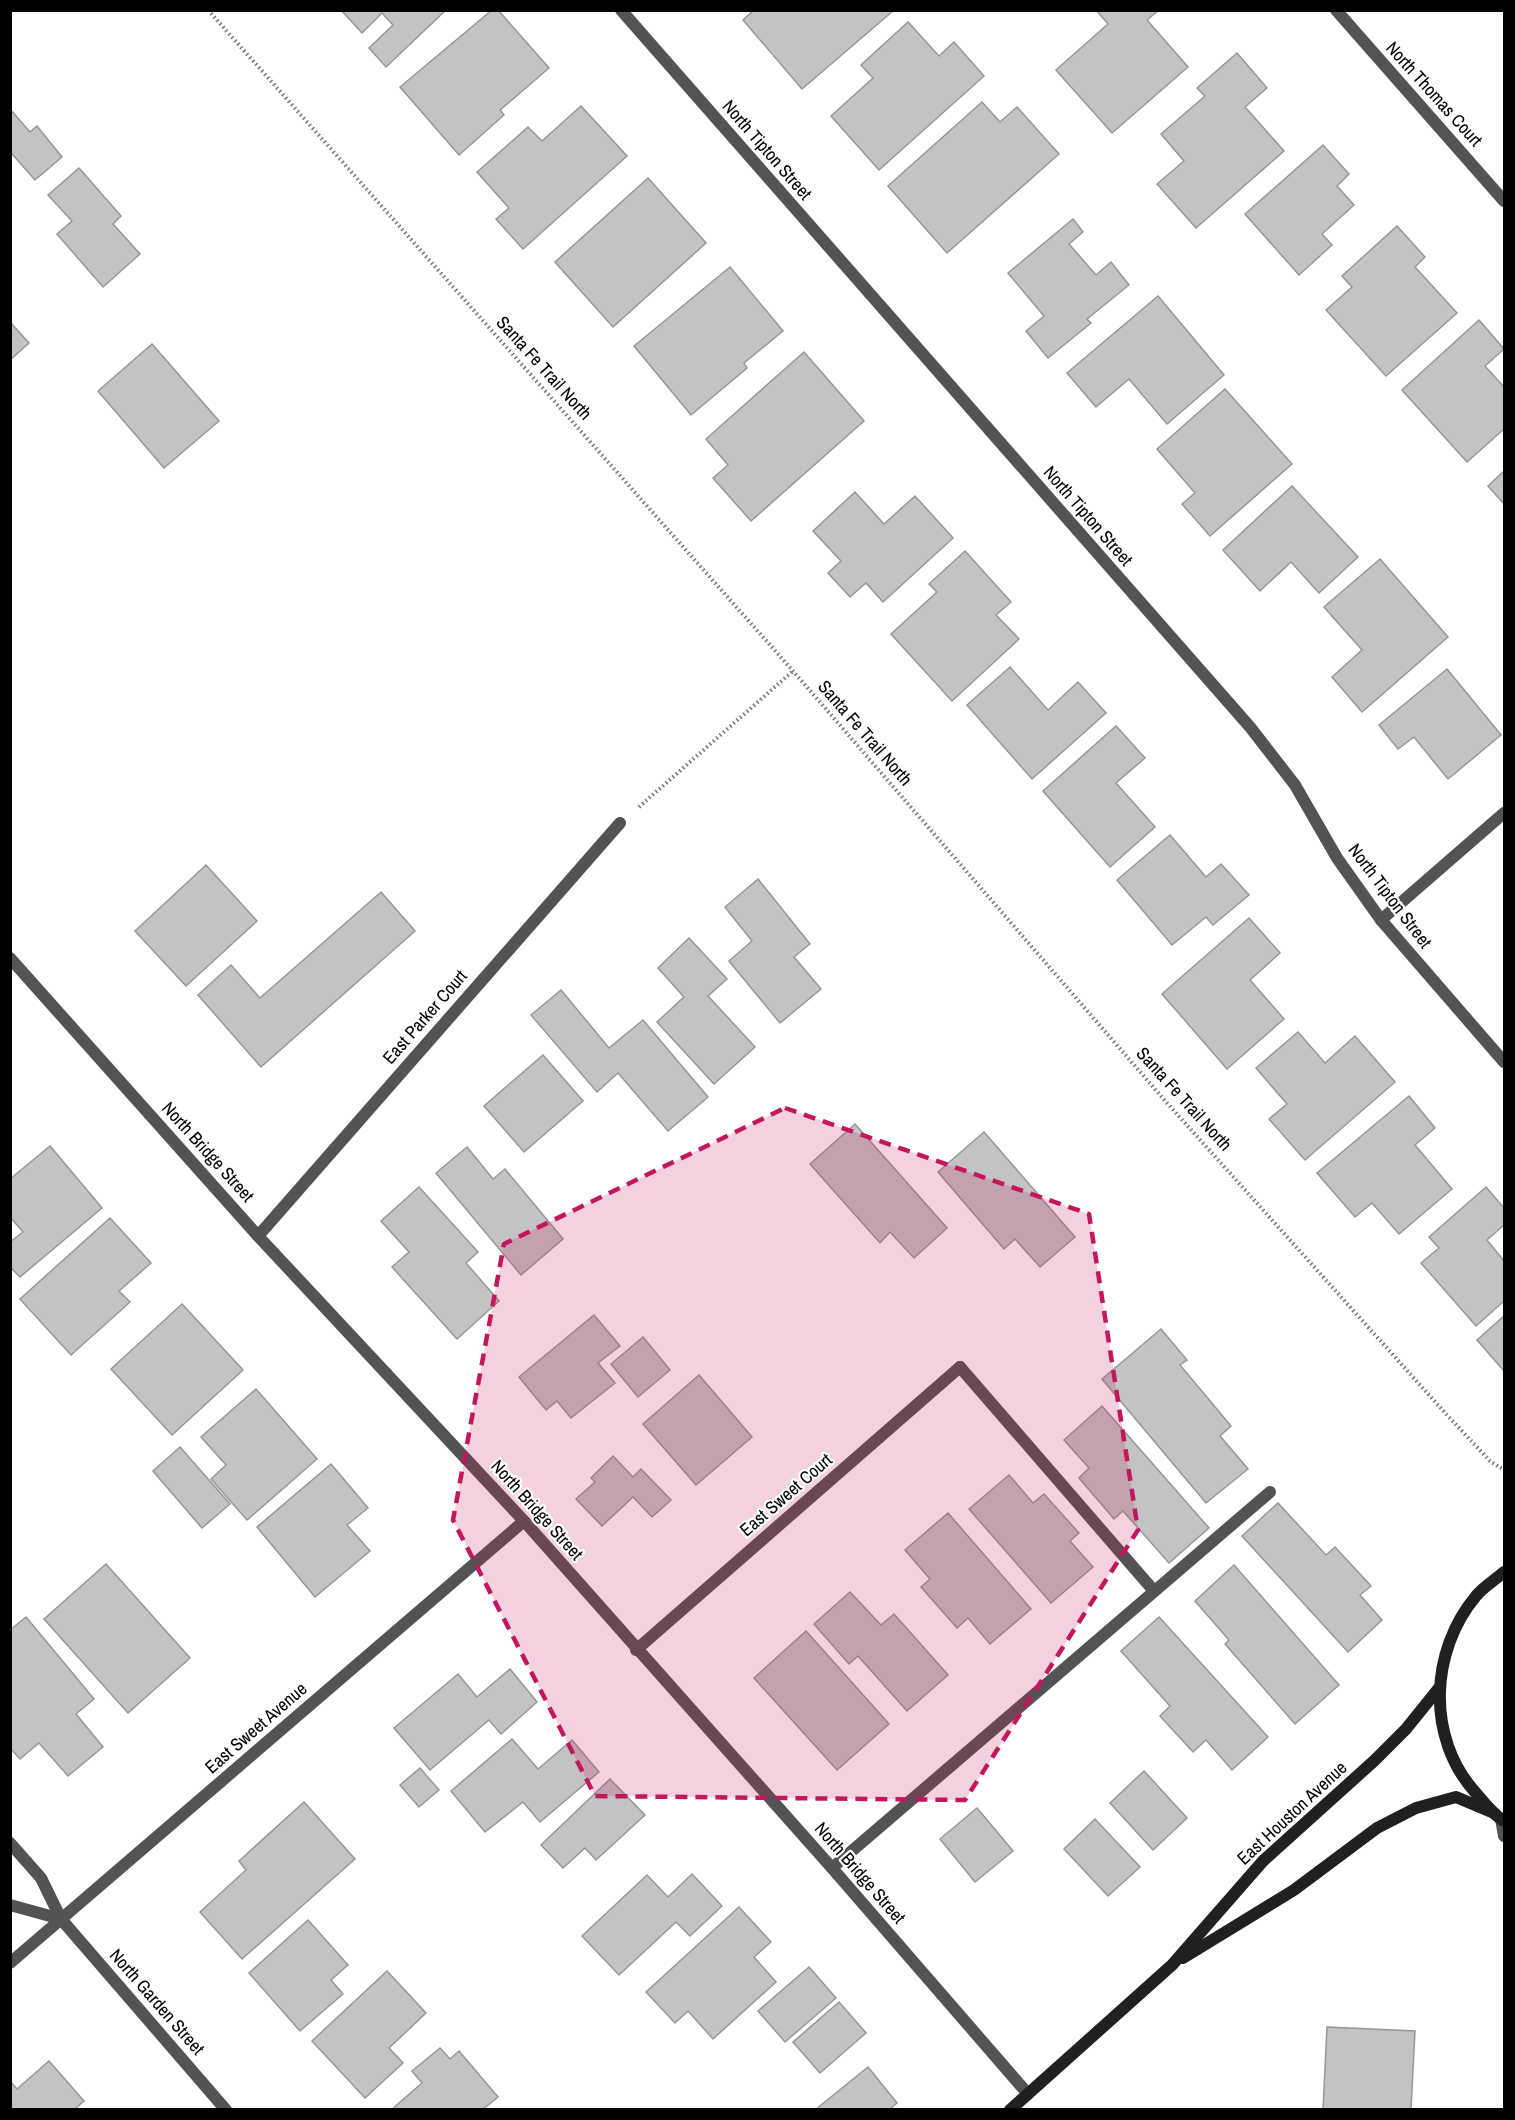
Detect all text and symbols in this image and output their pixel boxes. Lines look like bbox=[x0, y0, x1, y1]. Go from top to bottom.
street label: North Thomas Court bbox=[1380, 36, 1488, 152]
street label: North Tipton Street bbox=[717, 94, 818, 205]
street label: Santa Fe Trail North bbox=[491, 310, 598, 425]
street label: North Tipton Street bbox=[1038, 460, 1139, 571]
street label: Santa Fe Trail North bbox=[813, 675, 918, 791]
street label: North Tipton Street bbox=[1343, 838, 1438, 953]
street label: East Parker Court bbox=[377, 964, 473, 1069]
street label: Santa Fe Trail North bbox=[1131, 1041, 1238, 1156]
street label: North Bridge Street bbox=[157, 1096, 260, 1207]
street label: East Sweet Court bbox=[734, 1448, 837, 1542]
street label: North Bridge Street bbox=[486, 1454, 589, 1565]
street label: East Sweet Avenue bbox=[199, 1676, 312, 1779]
street label: East Houston Avenue bbox=[1231, 1755, 1352, 1870]
street label: North Bridge Street bbox=[809, 1816, 912, 1929]
street label: North Garden Street bbox=[104, 1943, 210, 2060]

